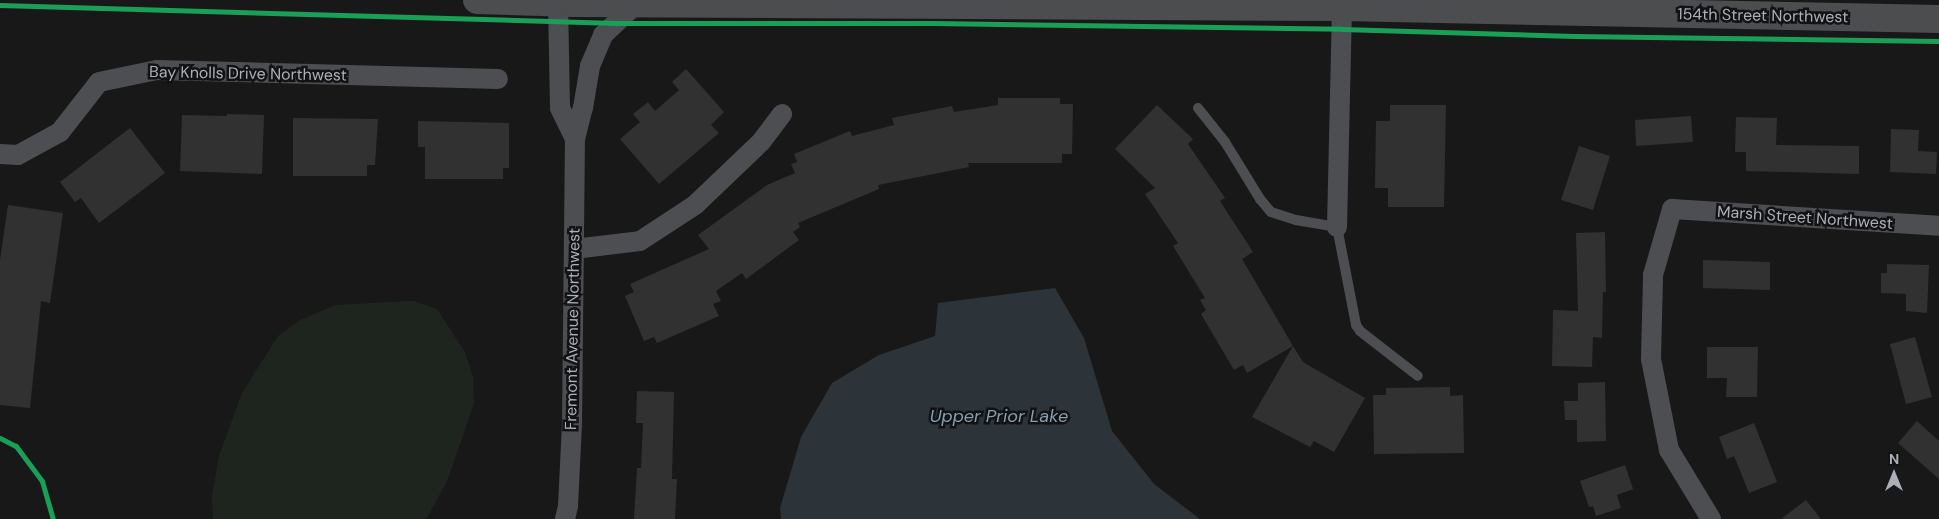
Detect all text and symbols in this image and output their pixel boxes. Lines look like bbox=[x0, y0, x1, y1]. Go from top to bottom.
street label: 154th Street Northwest bbox=[1678, 5, 1848, 27]
street label: Bay Knolls Drive Northwest bbox=[149, 63, 347, 85]
street label: Marsh Street Northwest bbox=[1717, 202, 1893, 234]
street label: Fremont Avenue Northwest bbox=[562, 228, 584, 430]
water label: Upper Prior Lake bbox=[930, 405, 1068, 427]
north arrow bbox=[1869, 449, 1919, 499]
text: N bbox=[1889, 450, 1899, 468]

